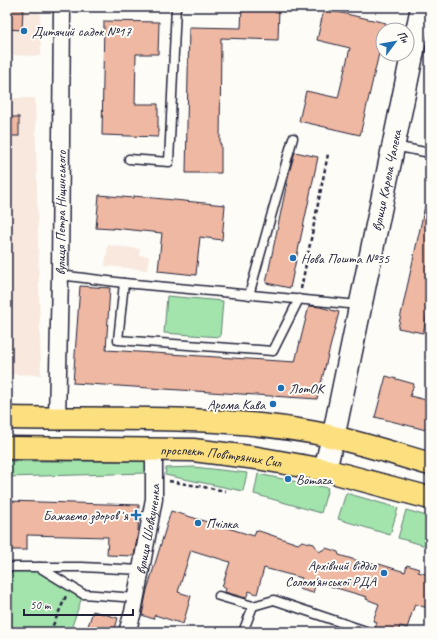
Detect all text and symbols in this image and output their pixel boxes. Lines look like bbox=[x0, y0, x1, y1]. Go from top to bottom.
north arrow bbox=[375, 22, 415, 62]
place label: Дитячий садок №17 bbox=[32, 23, 132, 40]
marker: Дитячий садок №17 bbox=[19, 26, 29, 36]
text: Пн bbox=[394, 28, 413, 46]
street label: вулиця Карела Чапека bbox=[368, 127, 405, 233]
street label: вулиця Петра Ніщинського bbox=[51, 150, 69, 275]
place label: Нова Пошта №35 bbox=[301, 250, 390, 267]
marker: Нова Пошта №35 bbox=[288, 253, 298, 263]
place label: ЛотОК bbox=[289, 380, 326, 397]
marker: ЛотОК bbox=[276, 383, 286, 393]
place label: Арома Кава bbox=[207, 396, 266, 413]
marker: Арома Кава bbox=[268, 399, 278, 409]
street label: проспект Повітряних Сил bbox=[160, 441, 283, 471]
place label: Bomaza bbox=[296, 471, 333, 488]
marker: Bomaza bbox=[283, 474, 293, 484]
street label: вулиця Шовкуненка bbox=[132, 483, 163, 576]
place label: Бажаємо здоровʼя bbox=[43, 507, 129, 524]
marker: Бажаємо здоровʼя bbox=[131, 510, 141, 520]
place label: Пчілка bbox=[206, 515, 239, 532]
marker: Пчілка bbox=[193, 518, 203, 528]
place label: Архівний відділ Солом'янської РДА bbox=[285, 557, 377, 590]
marker: Архівний відділ Солом'янської РДА bbox=[379, 568, 389, 578]
scale bar bbox=[24, 591, 133, 617]
text: 50 m bbox=[30, 597, 52, 613]

